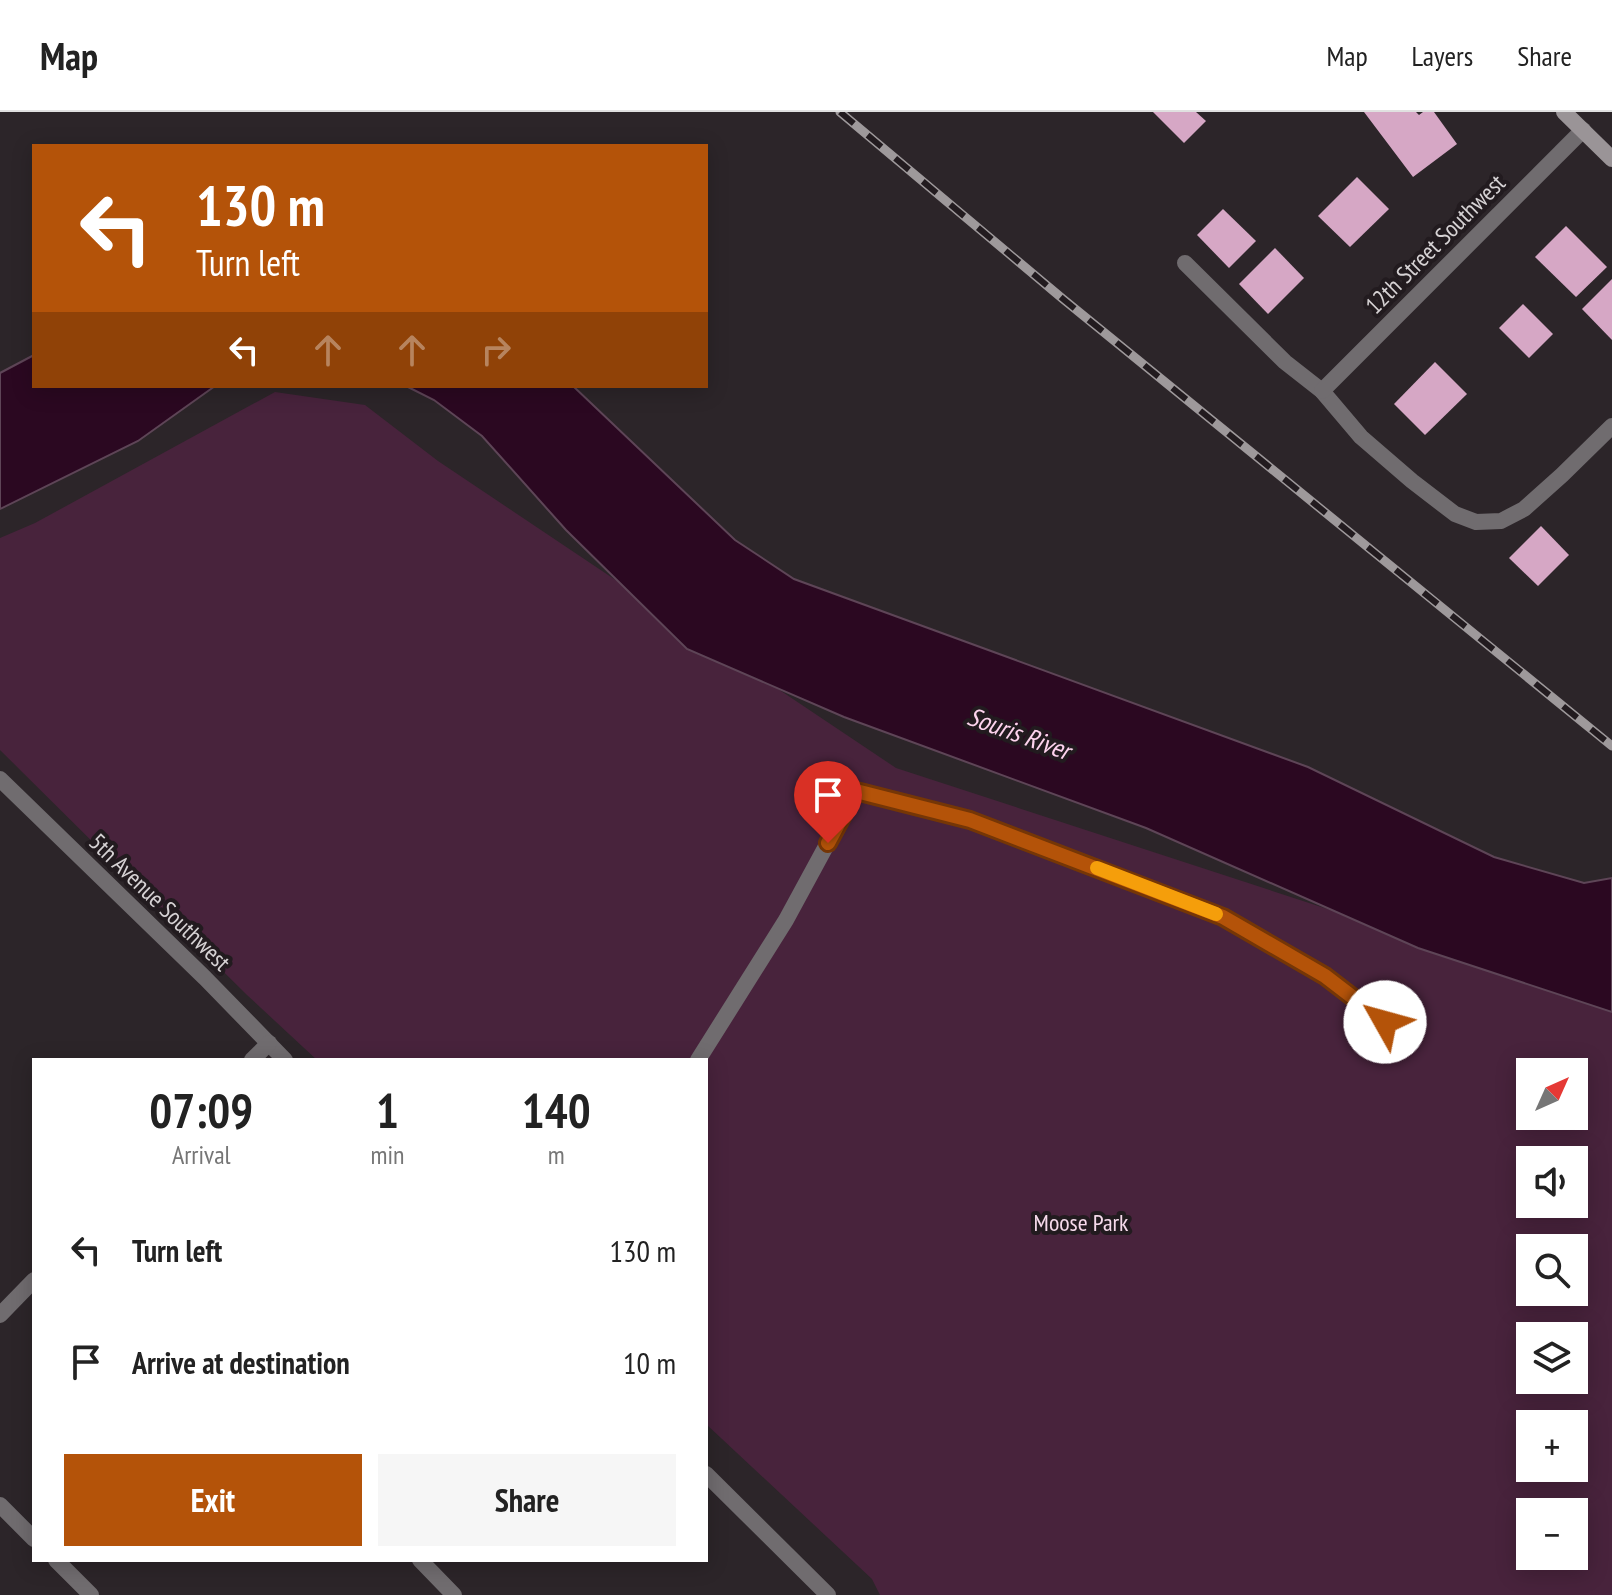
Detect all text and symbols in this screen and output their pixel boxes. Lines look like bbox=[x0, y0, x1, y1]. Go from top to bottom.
text: Map bbox=[40, 31, 98, 80]
text: Map bbox=[1326, 37, 1368, 74]
text: Layers bbox=[1412, 37, 1473, 74]
text: Share bbox=[1517, 37, 1572, 74]
street label: 12th Street Southwest bbox=[1358, 167, 1512, 321]
text: 130 m bbox=[196, 169, 325, 241]
icon: left bbox=[64, 176, 168, 280]
text: Turn left bbox=[196, 239, 300, 286]
icon: left bbox=[222, 328, 266, 372]
icon: ahead bbox=[306, 328, 350, 372]
icon: ahead bbox=[390, 328, 434, 372]
icon: right bbox=[474, 328, 518, 372]
water label: Souris River bbox=[963, 699, 1078, 768]
pin bbox=[794, 761, 862, 843]
icon: arrive bbox=[806, 773, 850, 817]
street label: 5th Avenue Southwest bbox=[83, 827, 238, 978]
position arrow bbox=[1343, 980, 1427, 1064]
north arrow bbox=[1516, 1058, 1588, 1130]
map controls bbox=[1516, 1058, 1588, 1570]
text: 07:09 bbox=[149, 1079, 253, 1141]
text: 1 bbox=[376, 1079, 399, 1141]
text: 140 bbox=[522, 1079, 591, 1141]
text: Arrival bbox=[172, 1138, 231, 1171]
text: min bbox=[370, 1138, 404, 1171]
text: m bbox=[548, 1138, 565, 1171]
button: sound bbox=[1516, 1146, 1588, 1218]
park label: Moose Park bbox=[1034, 1207, 1129, 1238]
icon: left bbox=[64, 1228, 108, 1272]
text: Turn left bbox=[132, 1231, 222, 1270]
text: 130 m bbox=[610, 1231, 676, 1270]
button: search bbox=[1516, 1234, 1588, 1306]
button: layers bbox=[1516, 1322, 1588, 1394]
icon: arrive bbox=[64, 1340, 108, 1384]
text: Arrive at destination bbox=[132, 1343, 350, 1382]
text: 10 m bbox=[623, 1343, 676, 1382]
button: + bbox=[1516, 1410, 1588, 1482]
button: Exit bbox=[64, 1454, 362, 1546]
button: Share bbox=[378, 1454, 676, 1546]
button: − bbox=[1516, 1498, 1588, 1570]

